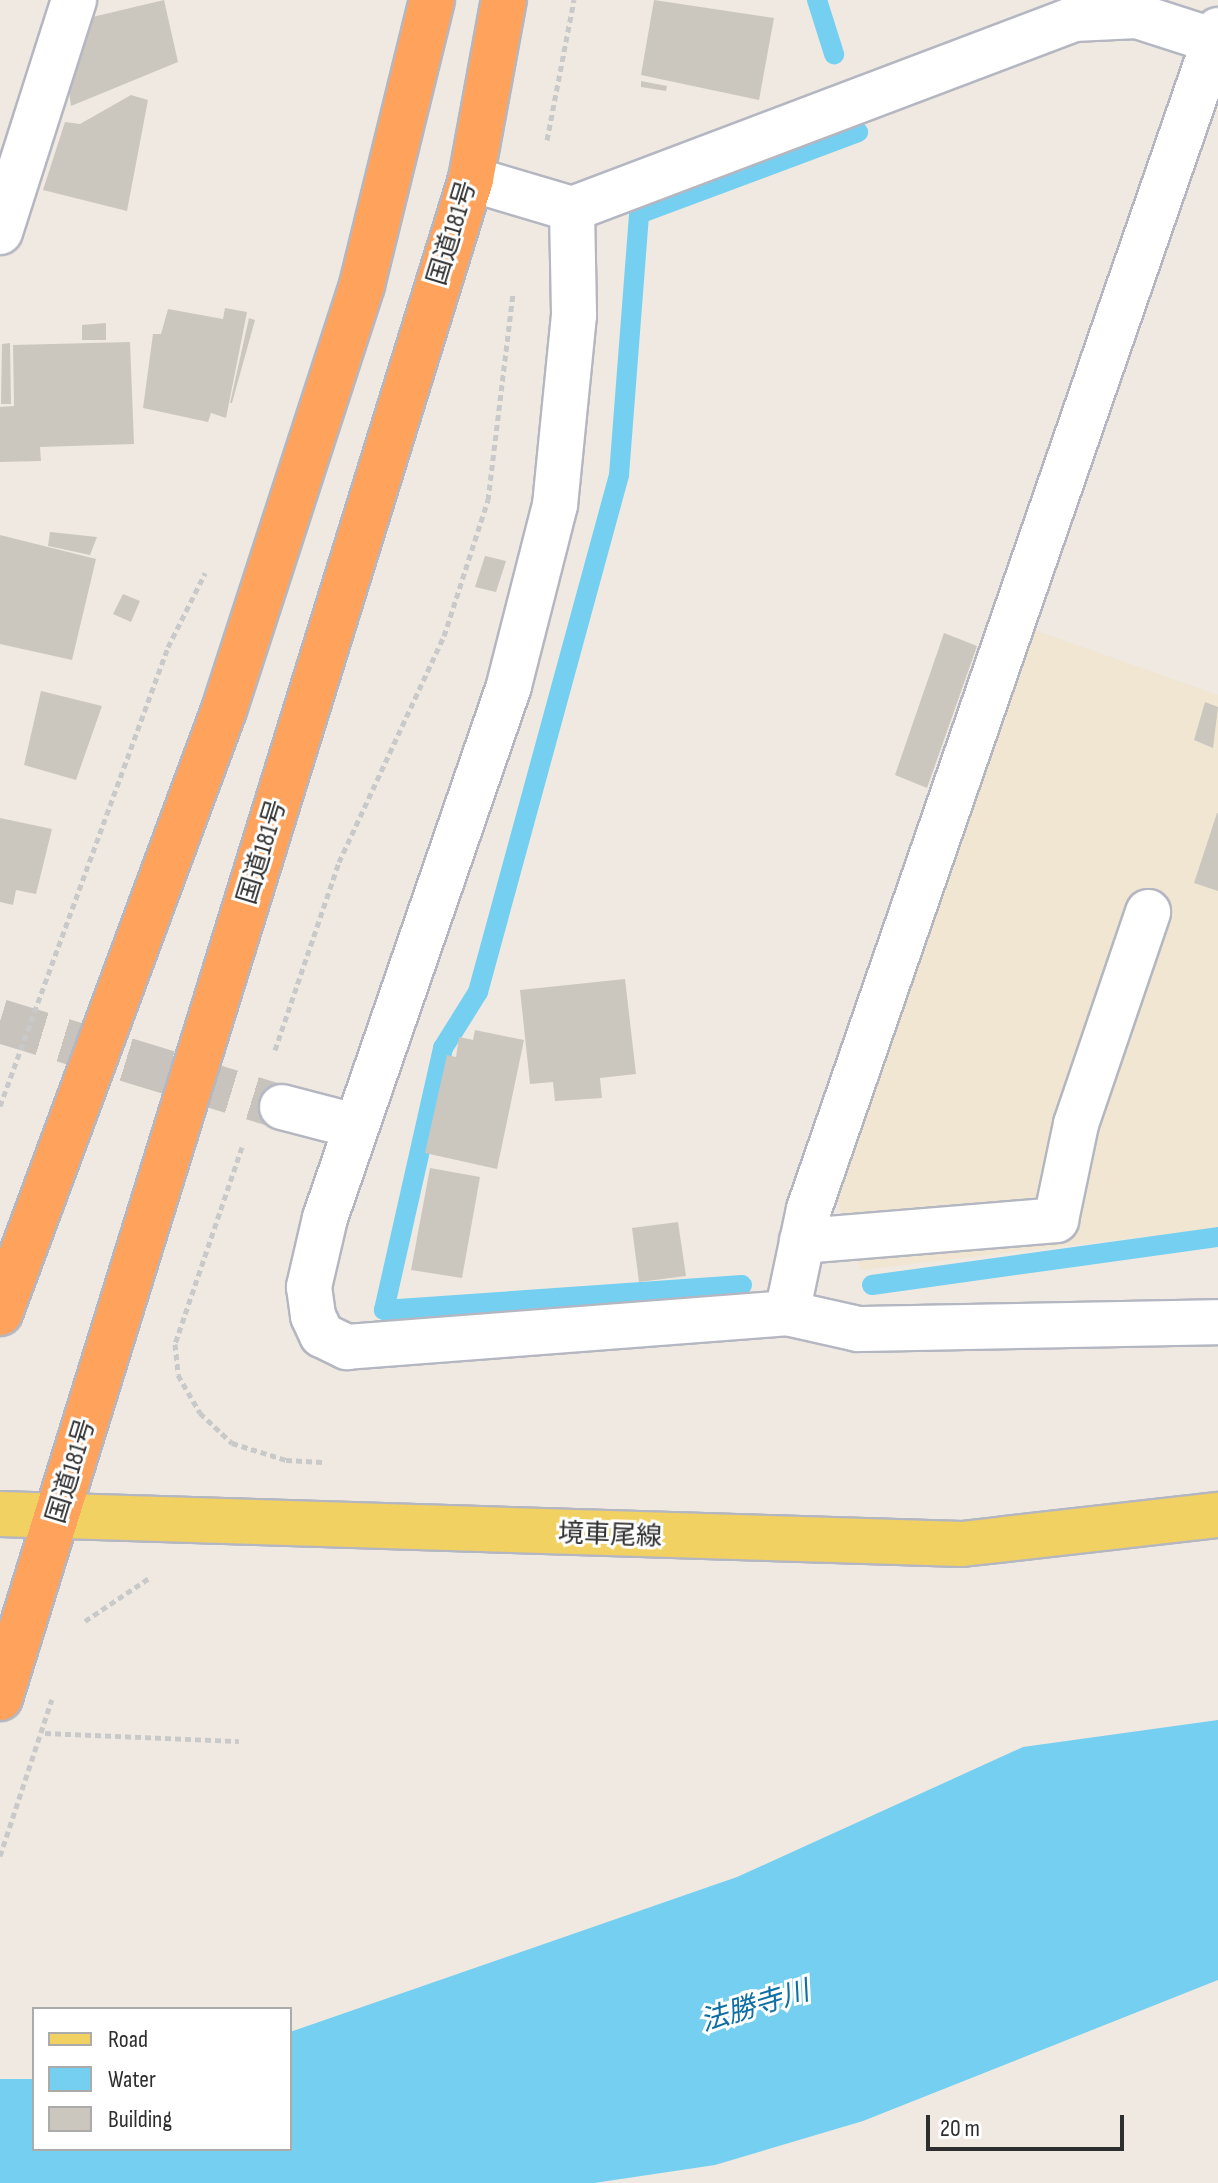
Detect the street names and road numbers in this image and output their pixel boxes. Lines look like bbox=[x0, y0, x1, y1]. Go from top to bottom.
street label: 国道181号 bbox=[422, 177, 484, 289]
street label: 国道181号 bbox=[232, 796, 294, 908]
street label: 国道181号 bbox=[41, 1415, 103, 1527]
street label: 境車尾線 bbox=[557, 1519, 663, 1553]

